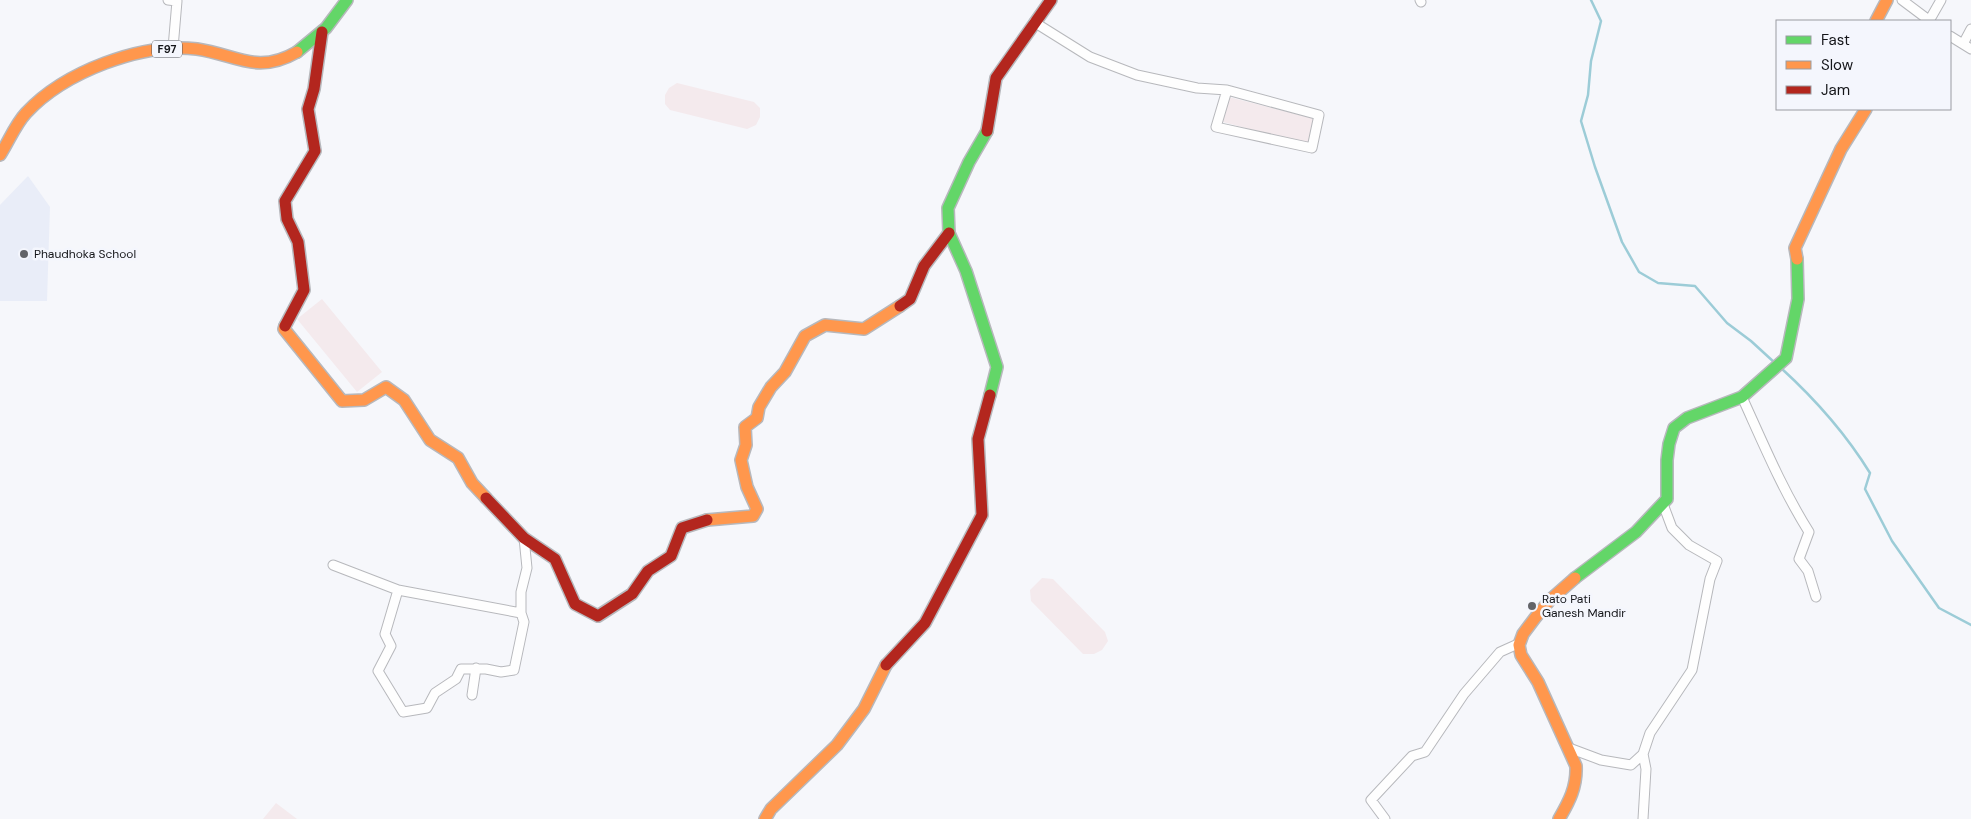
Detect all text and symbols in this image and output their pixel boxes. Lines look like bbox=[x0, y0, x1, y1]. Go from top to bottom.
legend bbox=[1776, 20, 1951, 110]
text: Fast bbox=[1821, 30, 1850, 50]
road number: F97 bbox=[152, 41, 182, 58]
text: Slow bbox=[1821, 55, 1854, 75]
text: Jam bbox=[1821, 80, 1850, 100]
place label: Phaudhoka School bbox=[34, 246, 136, 262]
marker: Phaudhoka School bbox=[18, 248, 30, 260]
place label: Rato Pati Ganesh Mandir bbox=[1542, 591, 1626, 621]
marker: Rato Pati Ganesh Mandir bbox=[1526, 600, 1538, 612]

